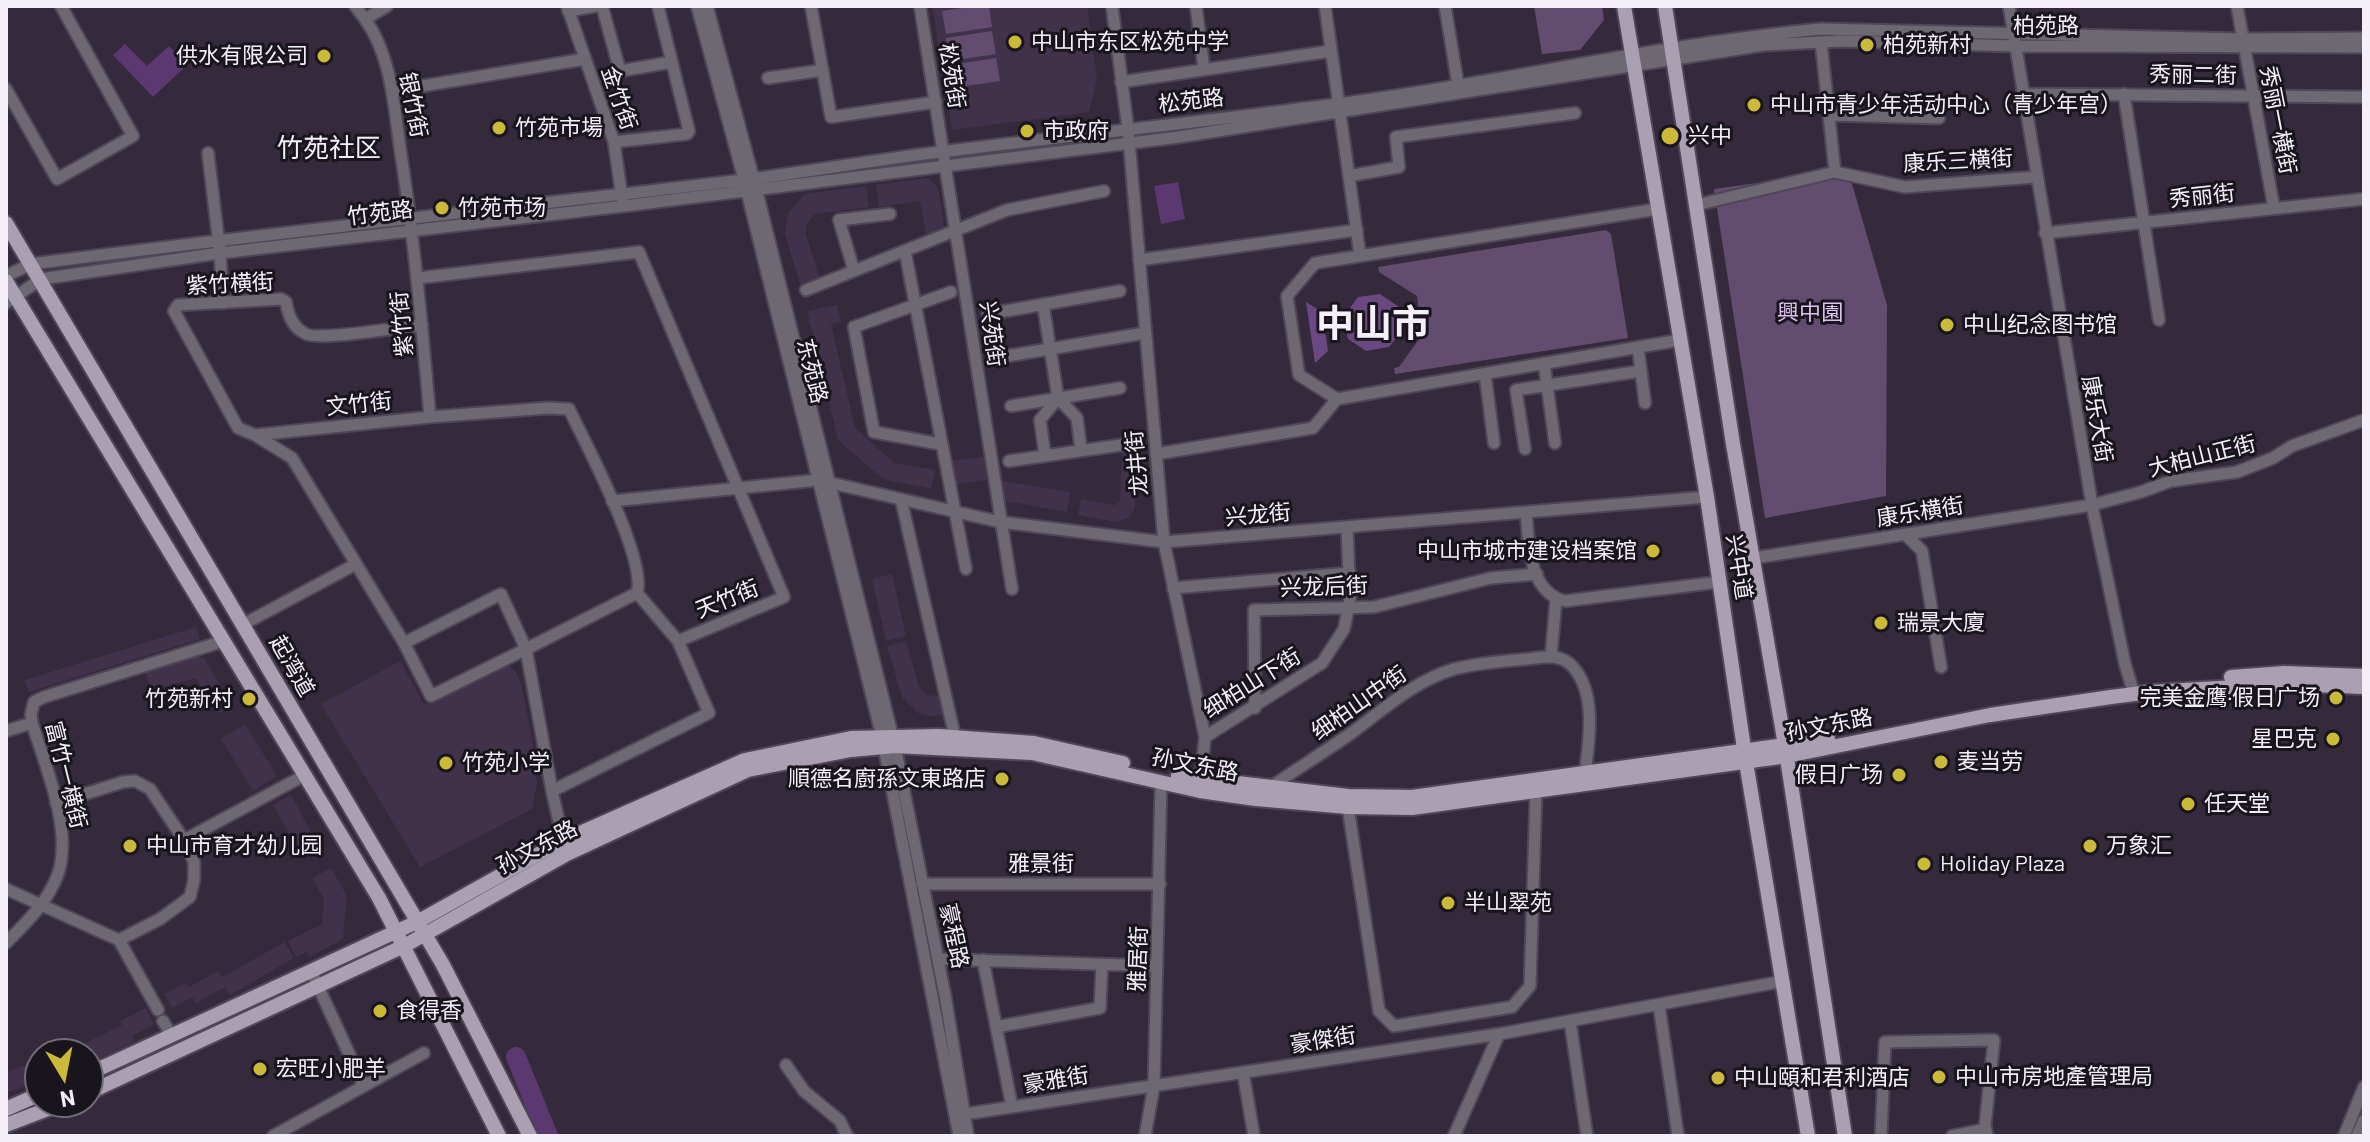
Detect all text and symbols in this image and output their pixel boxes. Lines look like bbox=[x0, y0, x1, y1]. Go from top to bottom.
street label: 柏苑路 bbox=[2013, 13, 2079, 39]
place label: 中山市东区松苑中学 bbox=[1031, 29, 1229, 55]
place label: 柏苑新村 bbox=[1883, 32, 1971, 58]
marker: 中山市东区松苑中学 bbox=[1006, 33, 1024, 51]
marker: 柏苑新村 bbox=[1858, 36, 1876, 54]
street label: 松苑街 bbox=[934, 41, 970, 111]
place label: 供水有限公司 bbox=[176, 43, 308, 69]
marker: 供水有限公司 bbox=[315, 47, 333, 65]
street label: 秀丽二街 bbox=[2149, 61, 2237, 89]
street label: 金竹街 bbox=[596, 63, 642, 133]
street label: 秀丽一横街 bbox=[2255, 63, 2301, 177]
street label: 银竹街 bbox=[394, 70, 432, 140]
street label: 松苑路 bbox=[1157, 84, 1225, 118]
place label: 中山市青少年活动中心（青少年宫） bbox=[1770, 92, 2122, 118]
marker: 中山市青少年活动中心（青少年宫） bbox=[1745, 96, 1763, 114]
place label: 竹苑市場 bbox=[515, 115, 603, 141]
place label: 市政府 bbox=[1043, 118, 1109, 144]
marker: 竹苑市場 bbox=[490, 119, 508, 137]
marker: 市政府 bbox=[1018, 122, 1036, 140]
place label: 兴中 bbox=[1688, 123, 1732, 149]
marker: 兴中 bbox=[1659, 125, 1681, 147]
district label: 竹苑社区 bbox=[277, 132, 381, 164]
street label: 康乐三横街 bbox=[1902, 145, 2014, 177]
street label: 秀丽街 bbox=[2168, 179, 2236, 213]
place label: 竹苑市场 bbox=[458, 195, 546, 221]
street label: 竹苑路 bbox=[346, 196, 414, 230]
marker: 竹苑市场 bbox=[433, 199, 451, 217]
street label: 紫竹横街 bbox=[185, 269, 275, 299]
street label: 紫竹街 bbox=[386, 290, 418, 358]
street label: 兴苑街 bbox=[974, 299, 1010, 369]
park label: 興中園 bbox=[1777, 300, 1843, 326]
district label: 中山市 bbox=[1316, 301, 1430, 347]
place label: 中山纪念图书馆 bbox=[1963, 312, 2117, 338]
marker: 中山纪念图书馆 bbox=[1938, 316, 1956, 334]
street label: 东苑路 bbox=[791, 336, 833, 406]
street label: 康乐大街 bbox=[2076, 373, 2118, 465]
street label: 文竹街 bbox=[325, 387, 393, 421]
street label: 龙井街 bbox=[1121, 429, 1153, 497]
street label: 大柏山正街 bbox=[2145, 430, 2259, 482]
street label: 康乐横街 bbox=[1874, 492, 1966, 532]
street label: 兴龙街 bbox=[1224, 499, 1292, 531]
street label: 兴中道 bbox=[1721, 532, 1757, 602]
place label: 中山市城市建设档案馆 bbox=[1417, 538, 1637, 564]
marker: 中山市城市建设档案馆 bbox=[1644, 542, 1662, 560]
street label: 兴龙后街 bbox=[1280, 572, 1368, 602]
street label: 天竹街 bbox=[691, 574, 763, 624]
place label: 瑞景大廈 bbox=[1897, 610, 1985, 636]
marker: 瑞景大廈 bbox=[1872, 614, 1890, 632]
street label: 起湾道 bbox=[264, 631, 320, 701]
street label: 细柏山下街 bbox=[1198, 643, 1306, 723]
street label: 细柏山中街 bbox=[1306, 661, 1412, 745]
place label: 完美金鹰·假日广场 bbox=[2139, 685, 2320, 711]
place label: 竹苑新村 bbox=[145, 686, 233, 712]
marker: 完美金鹰·假日广场 bbox=[2327, 689, 2345, 707]
marker: 竹苑新村 bbox=[240, 690, 258, 708]
street label: 孙文东路 bbox=[1783, 704, 1875, 746]
street label: 富竹一横街 bbox=[40, 718, 92, 832]
place label: 星巴克 bbox=[2251, 726, 2317, 752]
marker: 星巴克 bbox=[2324, 730, 2342, 748]
street label: 孙文东路 bbox=[1149, 744, 1241, 786]
place label: 麦当劳 bbox=[1957, 749, 2023, 775]
place label: 竹苑小学 bbox=[462, 750, 550, 776]
marker: 麦当劳 bbox=[1932, 753, 1950, 771]
marker: 竹苑小学 bbox=[437, 754, 455, 772]
place label: 假日广场 bbox=[1795, 762, 1883, 788]
place label: 順德名廚孫文東路店 bbox=[788, 766, 986, 792]
marker: 假日广场 bbox=[1890, 766, 1908, 784]
marker: 順德名廚孫文東路店 bbox=[993, 770, 1011, 788]
place label: 任天堂 bbox=[2204, 791, 2270, 817]
marker: 任天堂 bbox=[2179, 795, 2197, 813]
street label: 孙文东路 bbox=[492, 815, 582, 879]
place label: 中山市育才幼儿园 bbox=[146, 833, 322, 859]
place label: 万象汇 bbox=[2106, 833, 2172, 859]
marker: 中山市育才幼儿园 bbox=[121, 837, 139, 855]
marker: 万象汇 bbox=[2081, 837, 2099, 855]
street label: 雅景街 bbox=[1008, 851, 1074, 877]
place label: Holiday Plaza bbox=[1940, 851, 2065, 877]
marker: Holiday Plaza bbox=[1915, 855, 1933, 873]
place label: 半山翠苑 bbox=[1464, 890, 1552, 916]
marker: 半山翠苑 bbox=[1439, 894, 1457, 912]
street label: 豪程路 bbox=[934, 901, 974, 971]
street label: 雅居街 bbox=[1124, 926, 1152, 992]
place label: 食得香 bbox=[396, 998, 462, 1024]
marker: 食得香 bbox=[371, 1002, 389, 1020]
street label: 豪傑街 bbox=[1288, 1022, 1358, 1058]
north arrow bbox=[24, 1038, 104, 1118]
place label: 宏旺小肥羊 bbox=[276, 1056, 386, 1082]
marker: 宏旺小肥羊 bbox=[251, 1060, 269, 1078]
street label: 豪雅街 bbox=[1021, 1062, 1091, 1098]
place label: 中山市房地產管理局 bbox=[1955, 1064, 2153, 1090]
place label: 中山頤和君利酒店 bbox=[1734, 1065, 1910, 1091]
marker: 中山市房地產管理局 bbox=[1930, 1068, 1948, 1086]
marker: 中山頤和君利酒店 bbox=[1709, 1069, 1727, 1087]
text: N bbox=[58, 1086, 77, 1114]

